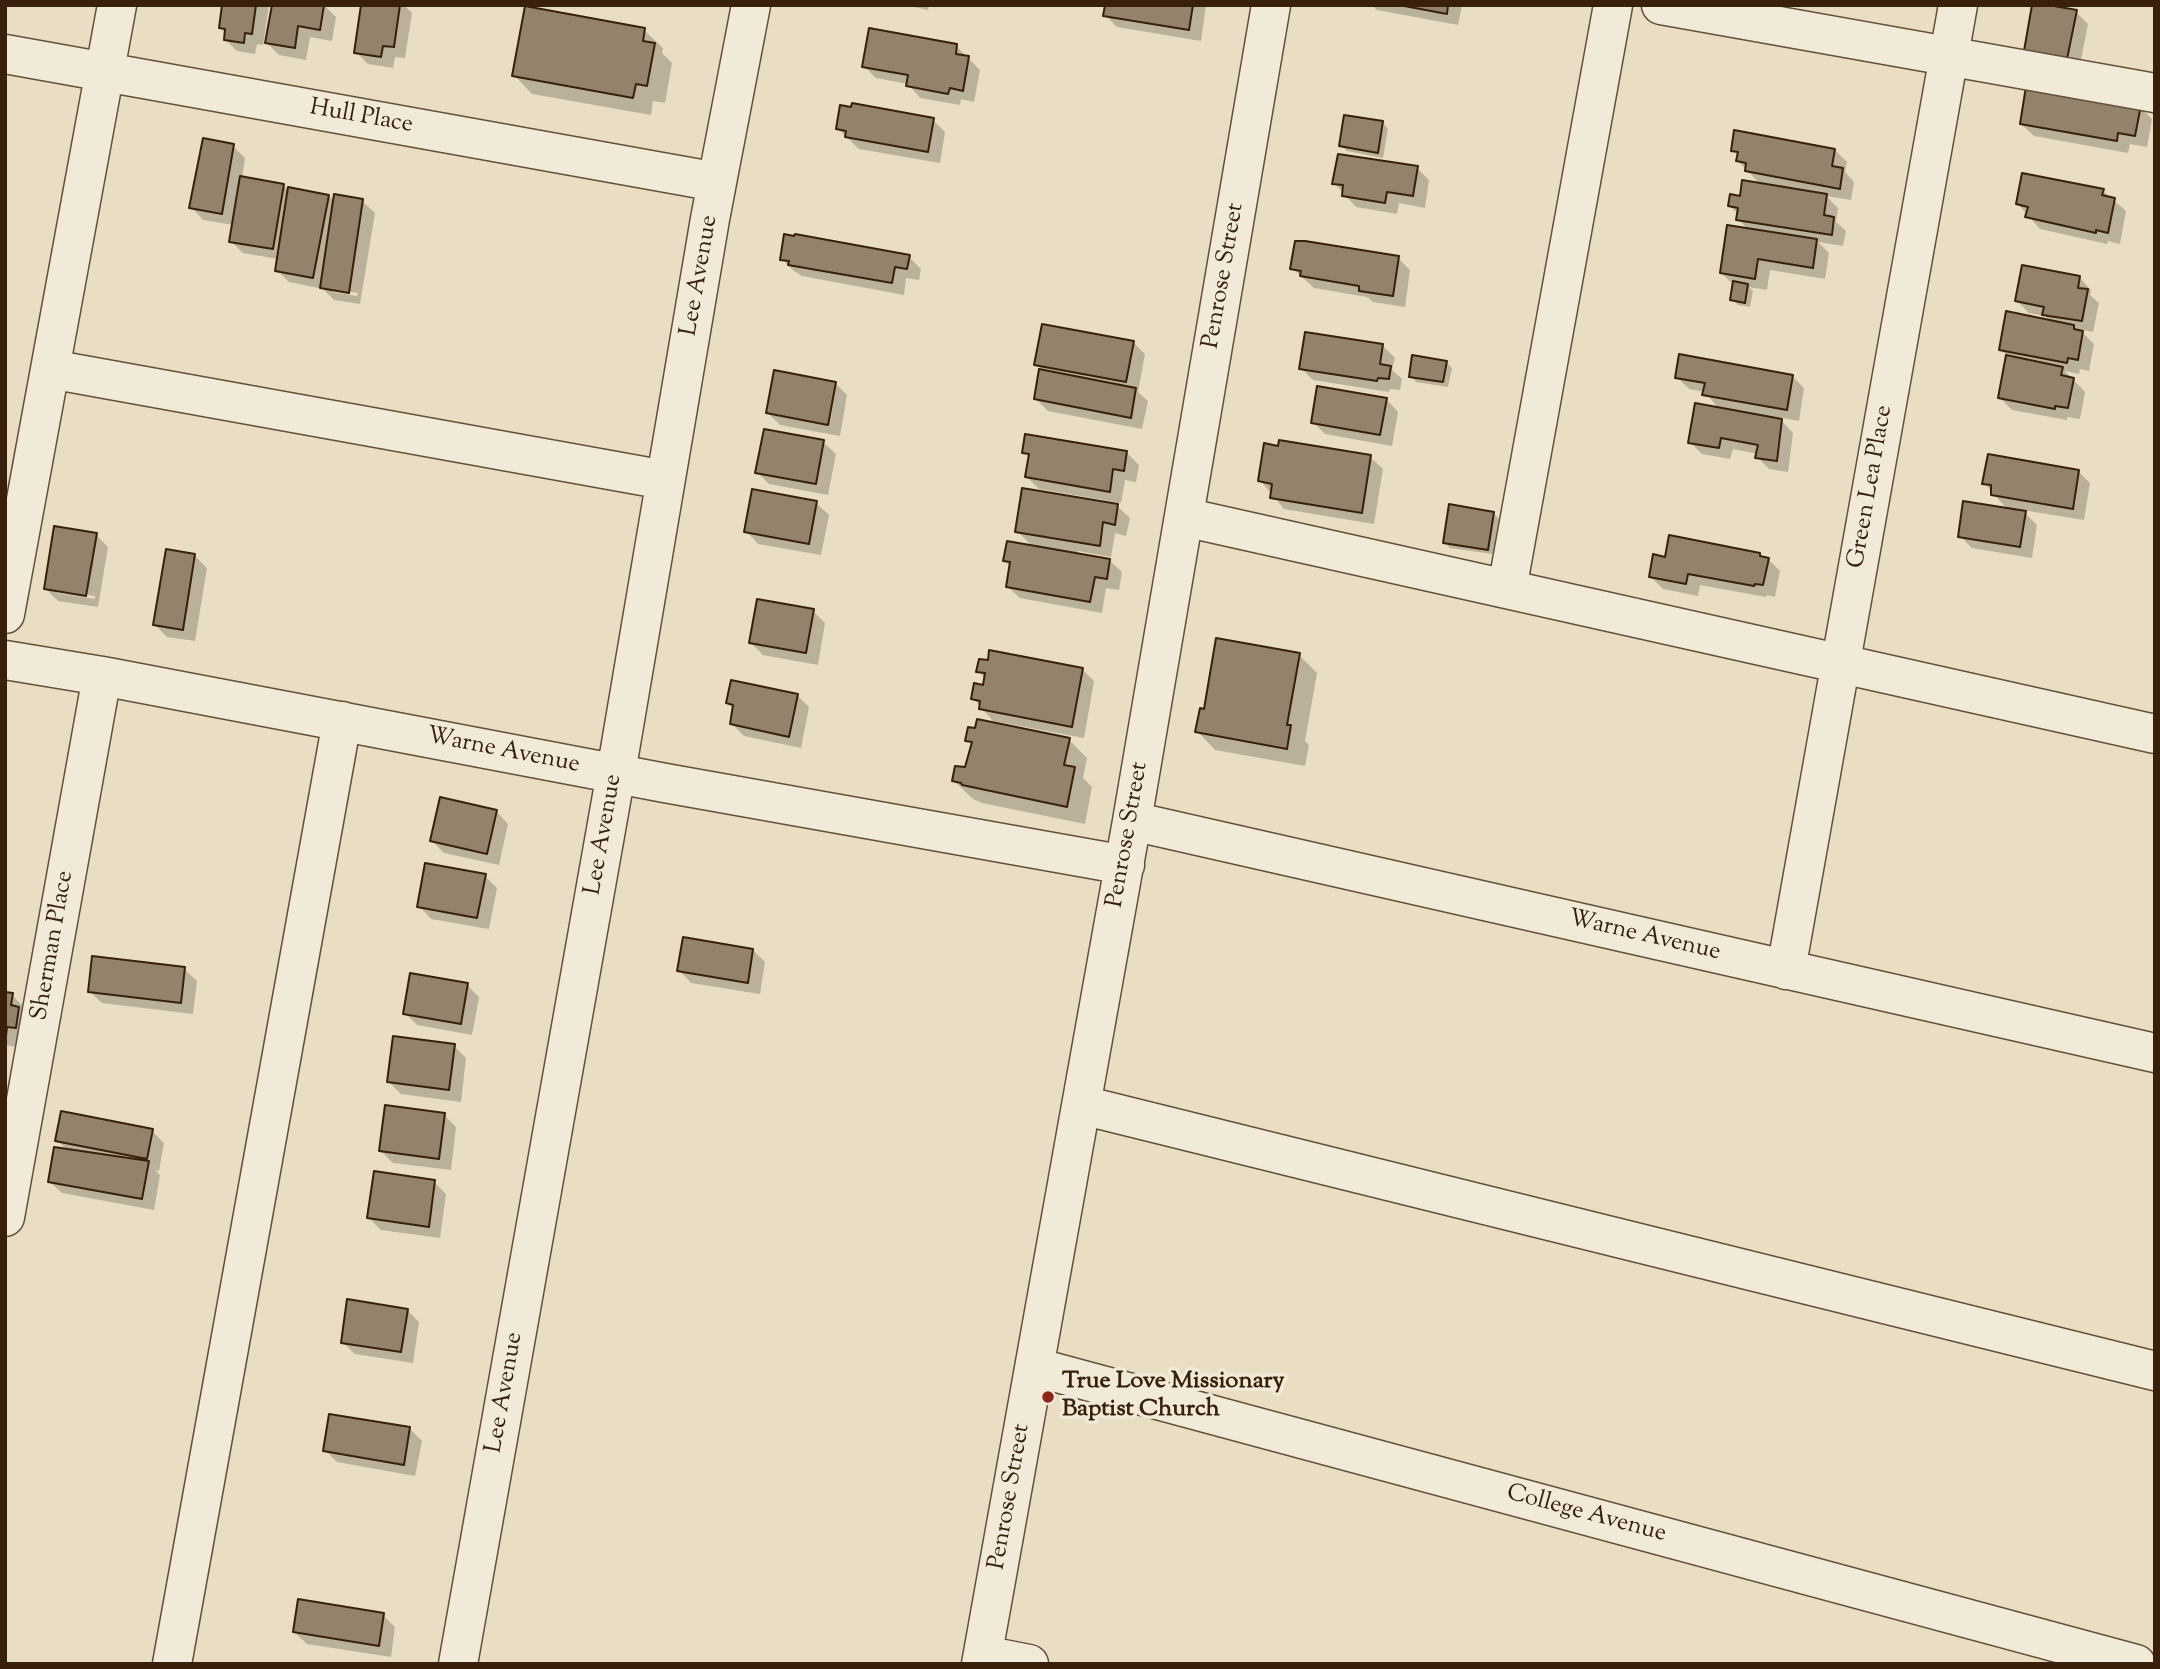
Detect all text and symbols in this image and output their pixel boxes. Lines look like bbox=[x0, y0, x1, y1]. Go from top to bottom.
street label: Hull Place bbox=[307, 95, 415, 141]
street label: Penrose Street bbox=[1198, 201, 1252, 351]
street label: Lee Avenue bbox=[676, 213, 726, 339]
street label: Green Lea Place bbox=[1843, 403, 1901, 571]
street label: Warne Avenue bbox=[424, 723, 582, 781]
street label: Penrose Street bbox=[1102, 760, 1156, 910]
street label: Lee Avenue bbox=[580, 772, 630, 898]
street label: Sherman Place bbox=[27, 869, 81, 1023]
street label: Warne Avenue bbox=[1565, 905, 1723, 969]
street label: Lee Avenue bbox=[481, 1330, 531, 1456]
place label: True Love Missionary Baptist Church bbox=[1062, 1369, 1284, 1425]
marker: True Love Missionary Baptist Church bbox=[1040, 1389, 1056, 1405]
street label: Penrose Street bbox=[984, 1422, 1038, 1572]
street label: College Avenue bbox=[1503, 1480, 1669, 1550]

